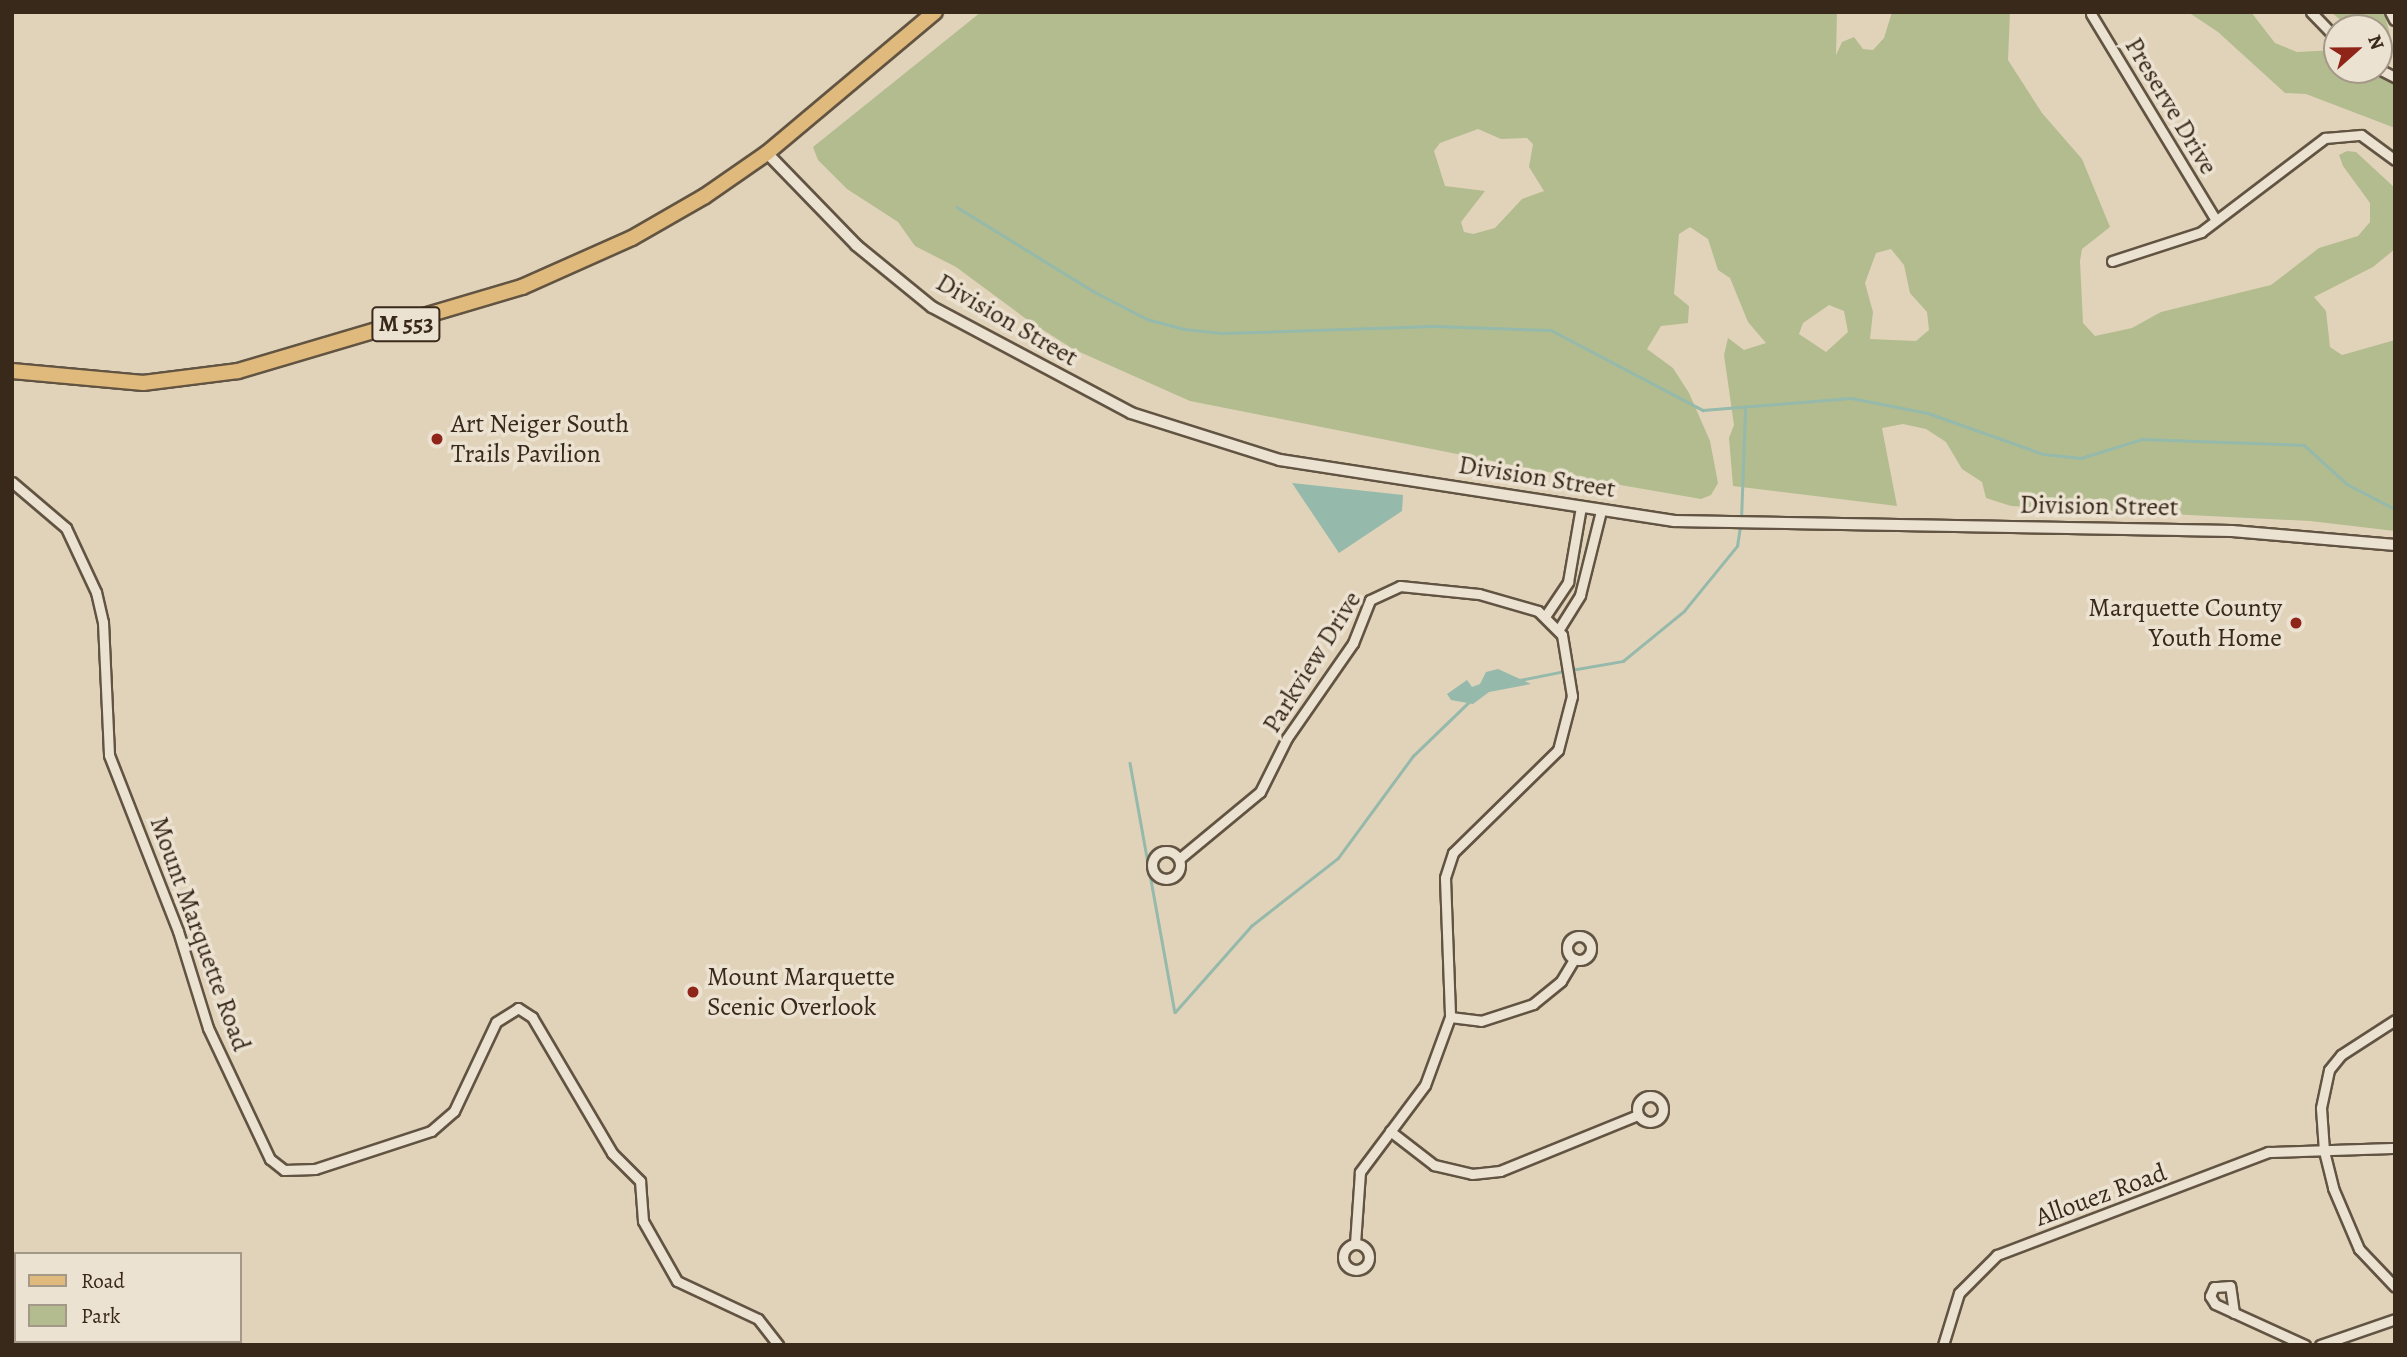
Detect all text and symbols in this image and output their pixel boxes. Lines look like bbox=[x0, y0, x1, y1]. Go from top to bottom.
north arrow bbox=[2323, 14, 2393, 84]
text: N bbox=[2361, 31, 2390, 53]
street label: Preserve Drive bbox=[2118, 32, 2224, 180]
street label: Division Street bbox=[931, 267, 1083, 373]
road number: M 553 bbox=[371, 304, 441, 344]
place label: Art Neiger South Trails Pavilion bbox=[451, 408, 629, 470]
marker: Art Neiger South Trails Pavilion bbox=[429, 431, 445, 447]
street label: Division Street bbox=[1456, 449, 1618, 505]
street label: Division Street bbox=[2019, 489, 2179, 523]
street label: Parkview Drive bbox=[1256, 585, 1368, 739]
place label: Marquette County Youth Home bbox=[2088, 592, 2282, 654]
marker: Marquette County Youth Home bbox=[2288, 615, 2304, 631]
street label: Mount Marquette Road bbox=[143, 812, 257, 1056]
place label: Mount Marquette Scenic Overlook bbox=[707, 961, 895, 1023]
marker: Mount Marquette Scenic Overlook bbox=[685, 984, 701, 1000]
street label: Allouez Road bbox=[2031, 1157, 2171, 1233]
legend bbox=[14, 1252, 242, 1343]
text: Road bbox=[81, 1267, 125, 1295]
text: Park bbox=[81, 1302, 120, 1330]

